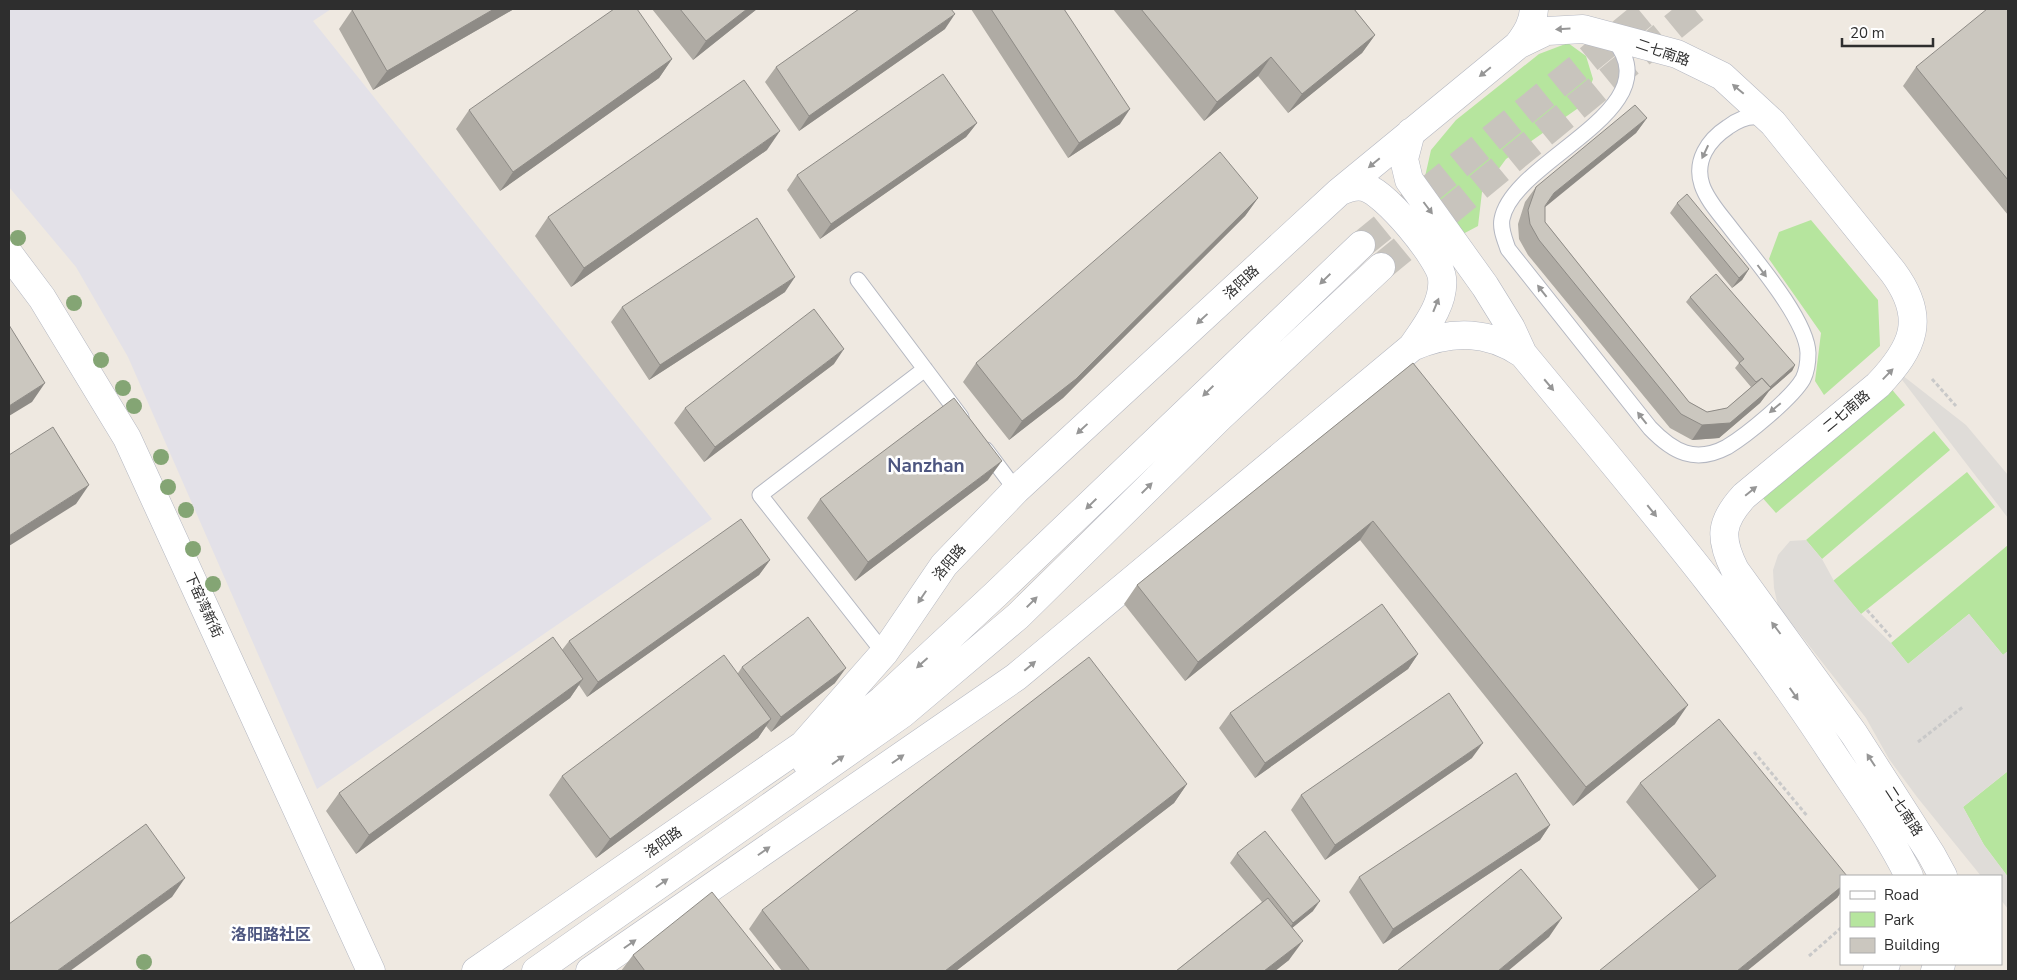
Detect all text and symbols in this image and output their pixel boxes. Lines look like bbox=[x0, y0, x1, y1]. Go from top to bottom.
scale bar bbox=[1842, 15, 1933, 47]
text: 20 m bbox=[1850, 23, 1885, 43]
one-way arrow bbox=[1555, 26, 1571, 34]
street label: 二七南路 bbox=[1633, 34, 1692, 71]
one-way arrow bbox=[1478, 67, 1491, 78]
one-way arrow bbox=[1732, 84, 1745, 95]
one-way arrow bbox=[1701, 145, 1709, 159]
one-way arrow bbox=[1368, 158, 1381, 169]
one-way arrow bbox=[1422, 201, 1433, 214]
street label: 洛阳路 bbox=[1220, 261, 1263, 304]
one-way arrow bbox=[1757, 264, 1768, 277]
one-way arrow bbox=[1320, 273, 1332, 285]
one-way arrow bbox=[1536, 285, 1547, 298]
one-way arrow bbox=[1433, 298, 1441, 312]
one-way arrow bbox=[1196, 313, 1208, 325]
one-way arrow bbox=[1881, 369, 1893, 381]
one-way arrow bbox=[1543, 378, 1554, 391]
one-way arrow bbox=[1202, 385, 1214, 397]
street label: 二七南路 bbox=[1819, 386, 1874, 437]
one-way arrow bbox=[1769, 402, 1782, 413]
one-way arrow bbox=[1637, 412, 1648, 425]
one-way arrow bbox=[1077, 423, 1089, 435]
district label: Nanzhan bbox=[887, 453, 965, 479]
one-way arrow bbox=[1141, 482, 1153, 494]
one-way arrow bbox=[1744, 486, 1757, 497]
one-way arrow bbox=[1085, 498, 1097, 510]
one-way arrow bbox=[1646, 504, 1657, 517]
street label: 洛阳路 bbox=[929, 540, 970, 585]
street label: 下窑湾新街 bbox=[180, 569, 227, 641]
one-way arrow bbox=[918, 591, 927, 604]
one-way arrow bbox=[1025, 597, 1037, 609]
one-way arrow bbox=[1771, 622, 1782, 635]
one-way arrow bbox=[916, 657, 928, 669]
one-way arrow bbox=[1024, 660, 1037, 671]
one-way arrow bbox=[1789, 688, 1799, 701]
one-way arrow bbox=[891, 754, 904, 764]
one-way arrow bbox=[1866, 754, 1876, 767]
one-way arrow bbox=[831, 755, 844, 765]
street label: 二七南路 bbox=[1880, 783, 1927, 840]
street label: 洛阳路 bbox=[641, 823, 686, 862]
one-way arrow bbox=[757, 846, 771, 856]
legend bbox=[1840, 875, 2002, 965]
one-way arrow bbox=[655, 878, 668, 888]
text: Road bbox=[1884, 885, 1919, 905]
text: Park bbox=[1884, 910, 1914, 930]
district label: 洛阳路社区 bbox=[231, 924, 311, 946]
text: Building bbox=[1884, 935, 1940, 955]
one-way arrow bbox=[623, 939, 637, 949]

